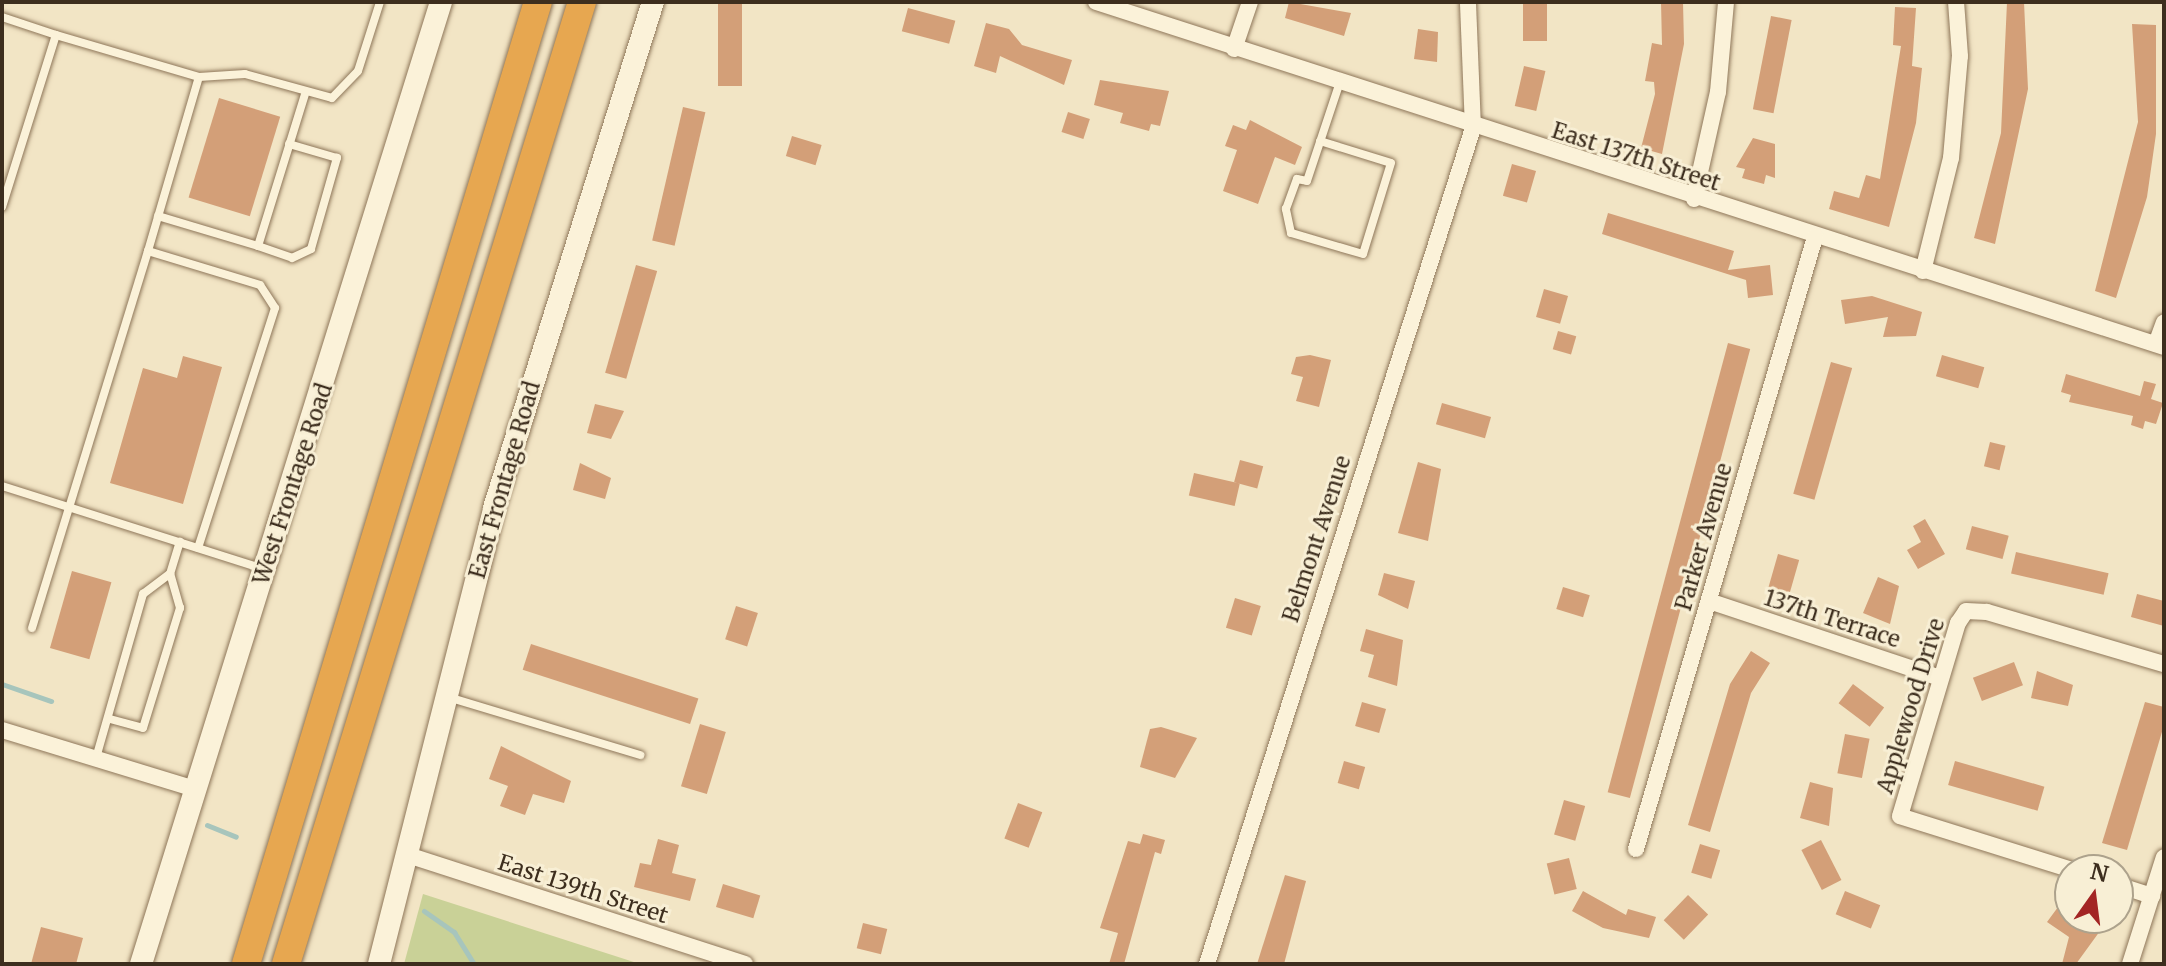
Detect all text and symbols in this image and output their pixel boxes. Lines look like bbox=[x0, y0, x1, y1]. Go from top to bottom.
street label: East 137th Street bbox=[1548, 117, 1724, 197]
street label: East Frontage Road bbox=[464, 378, 546, 582]
street label: West Frontage Road bbox=[248, 380, 338, 588]
street label: Belmont Avenue bbox=[1278, 452, 1356, 626]
street label: Parker Avenue bbox=[1670, 460, 1738, 614]
street label: 137th Terrace bbox=[1761, 585, 1903, 653]
street label: Applewood Drive bbox=[1872, 615, 1950, 797]
street label: East 139th Street bbox=[495, 849, 671, 929]
north arrow bbox=[2054, 854, 2134, 934]
text: N bbox=[2087, 857, 2111, 888]

